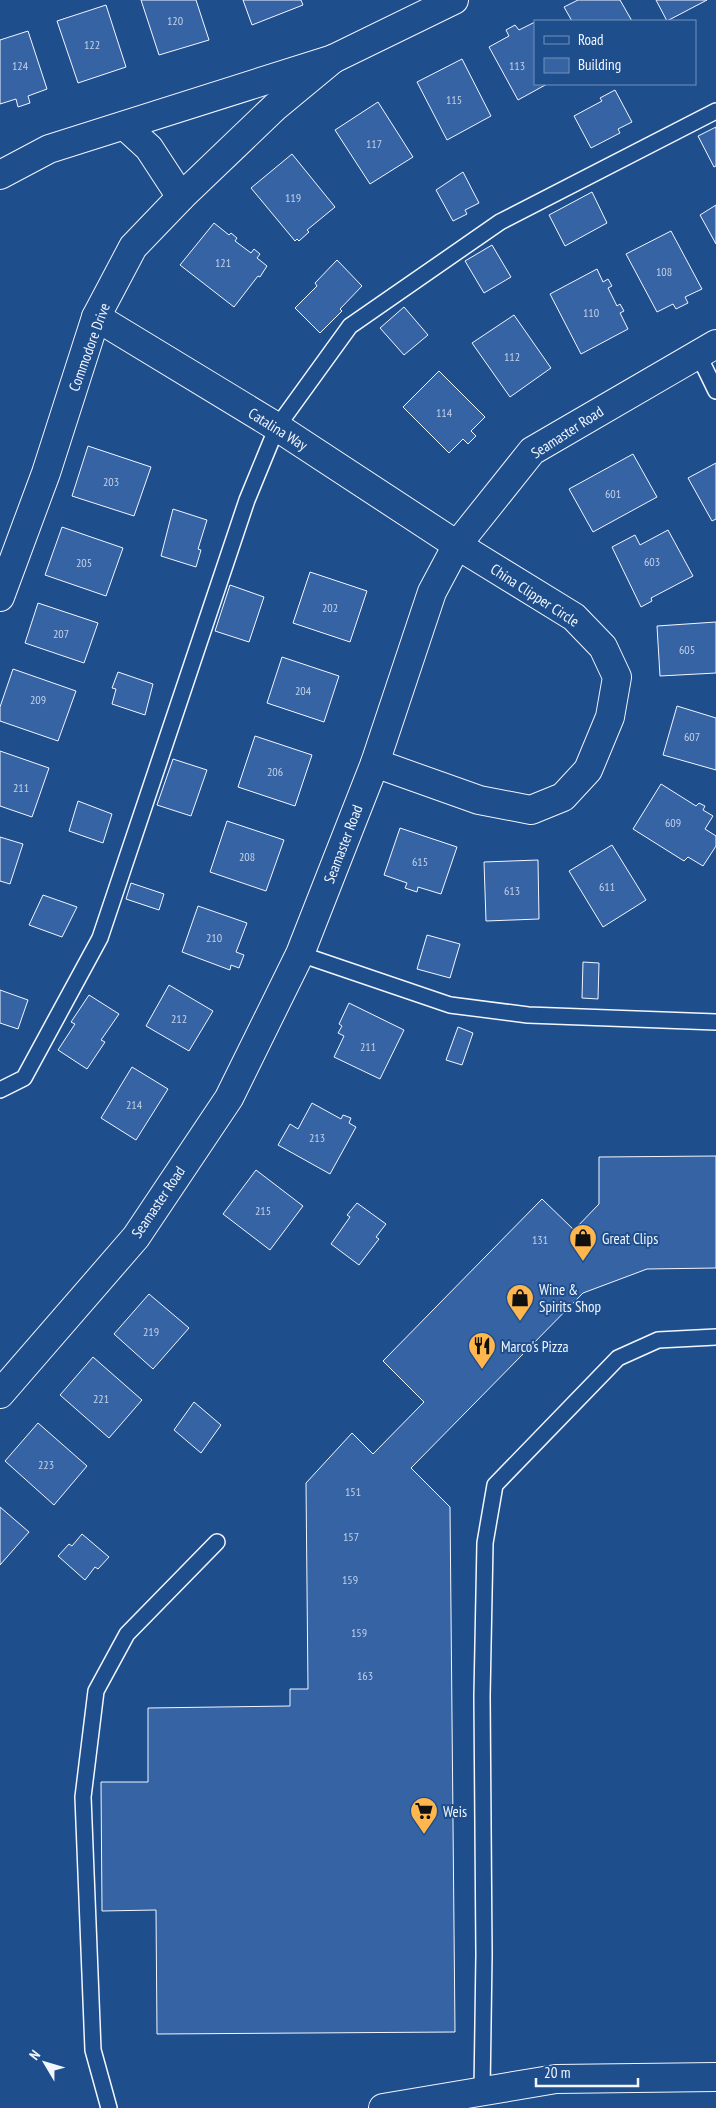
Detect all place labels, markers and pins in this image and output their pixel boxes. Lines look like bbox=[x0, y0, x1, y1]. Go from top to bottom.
shop icon: Great Clips bbox=[568, 1223, 598, 1262]
place label: Great Clips bbox=[602, 1229, 658, 1248]
place label: Wine & Spirits Shop bbox=[539, 1280, 601, 1316]
shop icon: Wine & Spirits Shop bbox=[505, 1283, 535, 1322]
restaurant icon: Marco's Pizza bbox=[467, 1331, 497, 1370]
place label: Marco's Pizza bbox=[501, 1337, 569, 1356]
supermarket icon: Weis bbox=[409, 1796, 439, 1835]
place label: Weis bbox=[443, 1802, 467, 1821]

